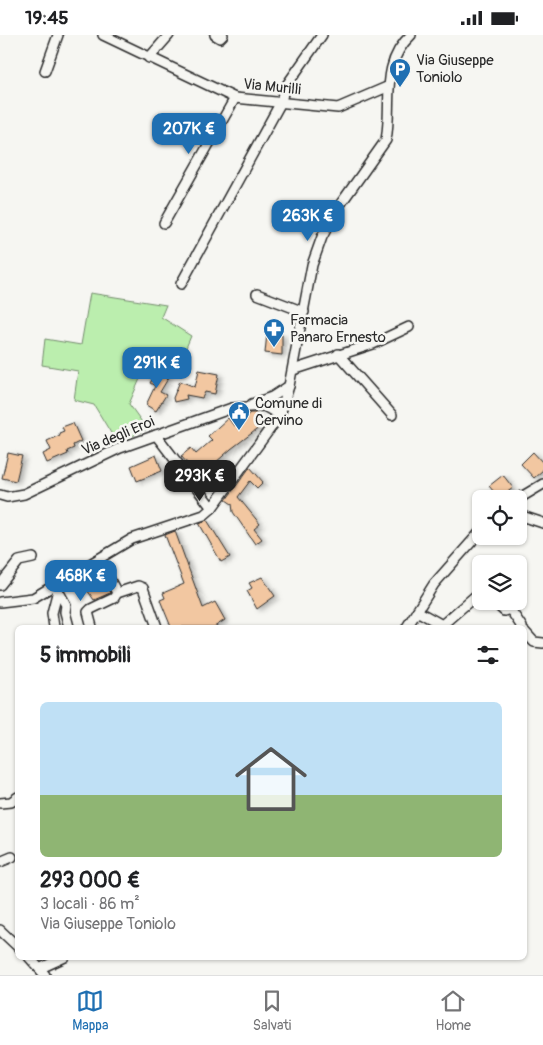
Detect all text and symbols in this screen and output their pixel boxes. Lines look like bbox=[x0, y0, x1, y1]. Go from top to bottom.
text: 19:45 bbox=[25, 6, 69, 30]
place label: Via Giuseppe Toniolo bbox=[416, 51, 494, 87]
parking icon: Via Giuseppe Toniolo bbox=[388, 57, 412, 88]
street label: Via Murilli bbox=[242, 75, 302, 100]
pin: 207K € bbox=[148, 113, 230, 155]
text: 207K € bbox=[163, 119, 215, 139]
pin: 263K € bbox=[267, 199, 349, 242]
text: 263K € bbox=[283, 206, 333, 226]
place label: Farmacia Panaro Ernesto bbox=[290, 311, 386, 347]
pharmacy icon: Farmacia Panaro Ernesto bbox=[262, 317, 286, 348]
pin: 291K € bbox=[116, 347, 198, 389]
text: 291K € bbox=[133, 353, 181, 373]
place label: Comune di Cervino bbox=[255, 394, 322, 430]
public building icon: Comune di Cervino bbox=[227, 400, 251, 431]
street label: Via degli Eroi bbox=[79, 412, 158, 460]
pin: 293K € bbox=[159, 459, 241, 502]
text: 293K € bbox=[175, 466, 225, 486]
map controls bbox=[472, 490, 527, 610]
button: locate bbox=[472, 490, 527, 545]
button: layers bbox=[472, 555, 527, 610]
pin: 468K € bbox=[40, 559, 122, 602]
text: 468K € bbox=[56, 566, 106, 586]
icon: filters bbox=[474, 641, 502, 669]
text: 5 immobili bbox=[40, 642, 131, 669]
icon: home bbox=[226, 734, 316, 824]
text: 293 000 € bbox=[40, 867, 140, 894]
text: 3 locali · 86 m² bbox=[40, 894, 140, 914]
text: Via Giuseppe Toniolo bbox=[40, 914, 176, 934]
tab: Mappa bbox=[72, 987, 108, 1034]
tab: Salvati bbox=[253, 987, 291, 1034]
tab: Home bbox=[436, 987, 471, 1034]

